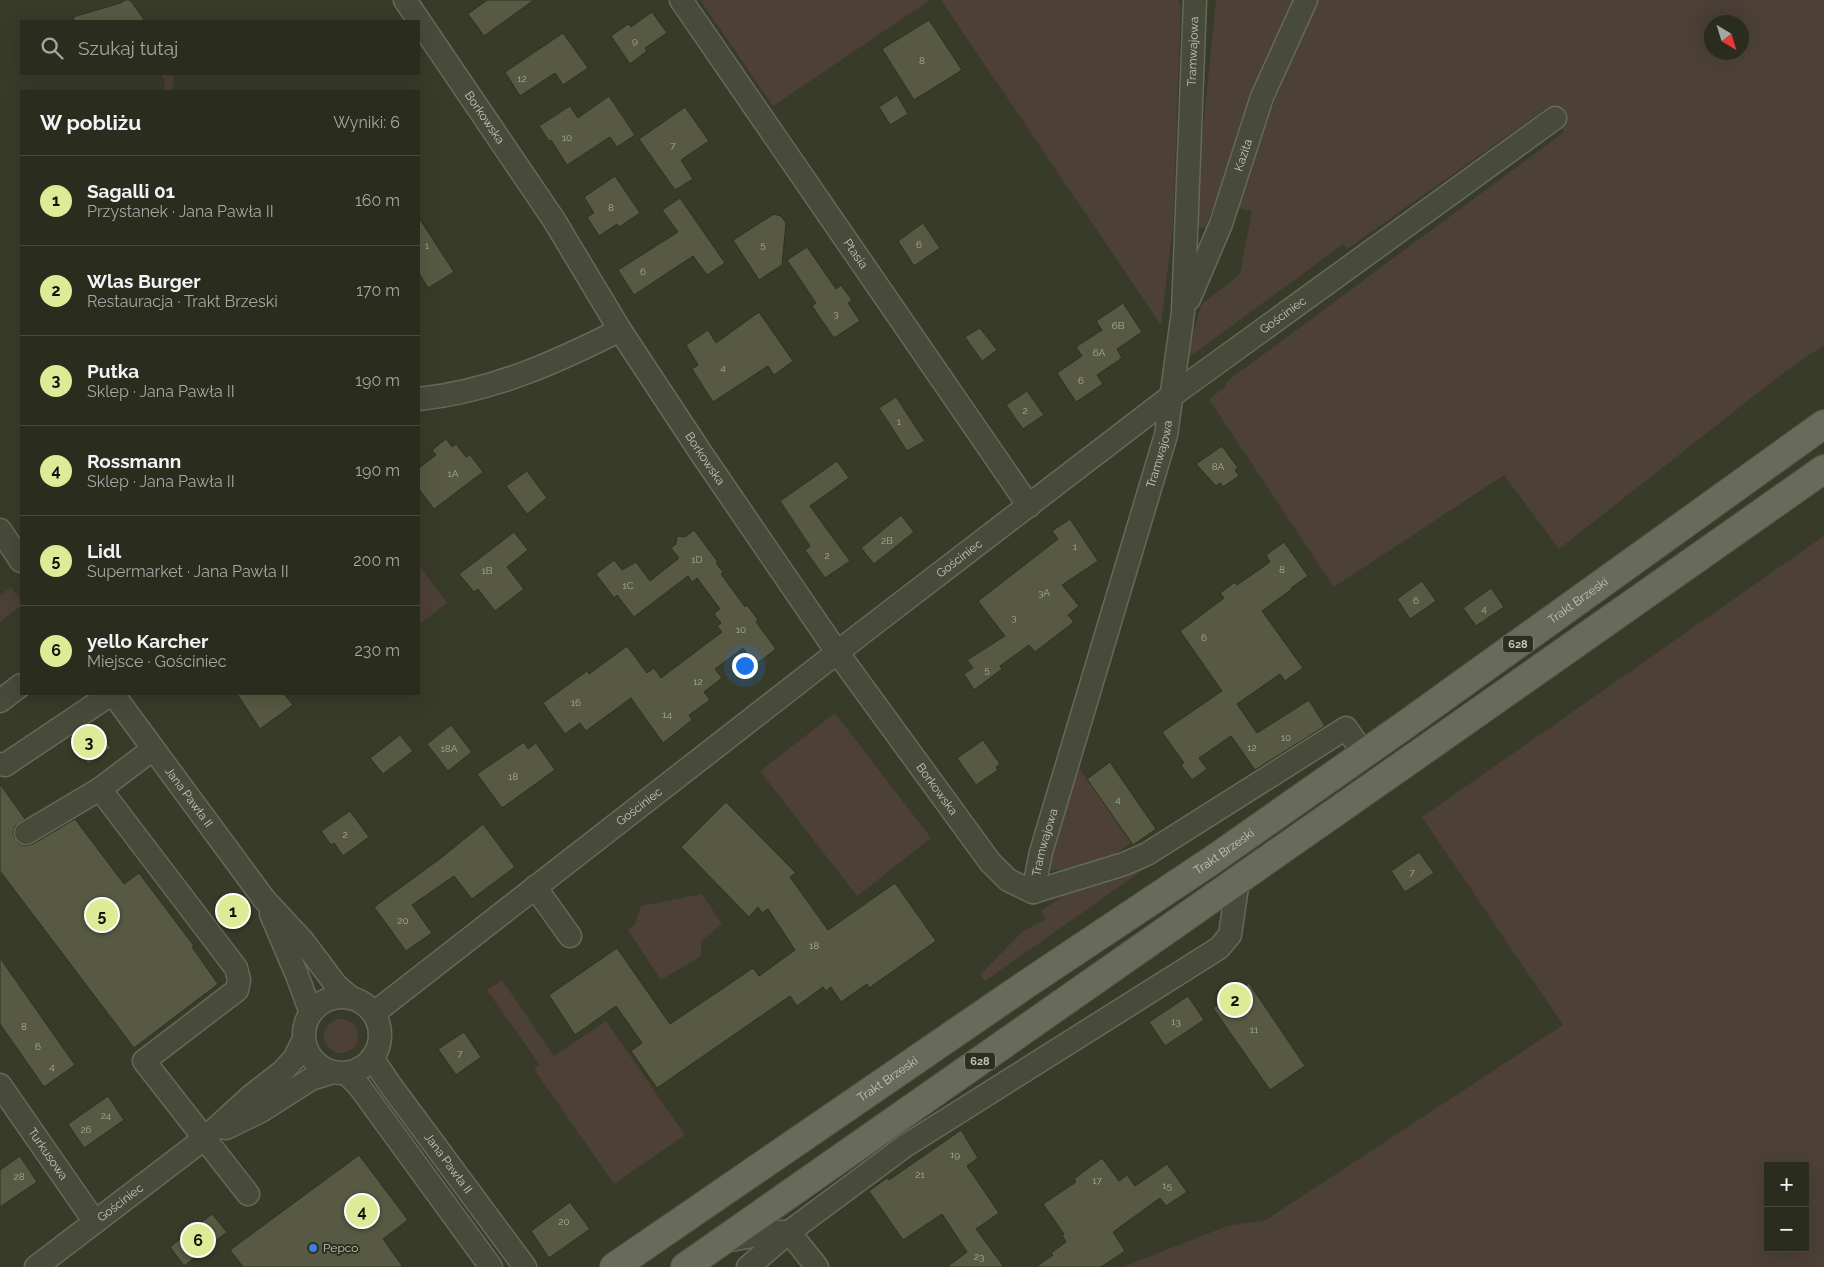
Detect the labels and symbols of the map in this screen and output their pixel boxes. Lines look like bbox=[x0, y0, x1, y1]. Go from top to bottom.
north arrow bbox=[1704, 15, 1749, 60]
street label: Tramwajowa bbox=[1185, 16, 1201, 87]
house number: 9 bbox=[632, 35, 638, 46]
house number: 8 bbox=[919, 55, 925, 66]
house number: 12 bbox=[517, 73, 527, 84]
street label: Borkowska bbox=[462, 89, 507, 147]
house number: 10 bbox=[562, 132, 572, 143]
street label: Kazita bbox=[1231, 137, 1255, 173]
house number: 7 bbox=[670, 140, 676, 151]
house number: 8 bbox=[608, 202, 614, 213]
street label: Ptasia bbox=[840, 236, 871, 271]
house number: 5 bbox=[760, 239, 766, 250]
house number: 6 bbox=[916, 239, 922, 250]
house number: 1 bbox=[425, 240, 430, 251]
house number: 6 bbox=[640, 266, 646, 277]
street label: Gościniec bbox=[1257, 293, 1309, 337]
house number: 3 bbox=[833, 308, 839, 319]
house number: 6B bbox=[1112, 320, 1125, 331]
house number: 6A bbox=[1093, 347, 1106, 358]
house number: 4 bbox=[720, 362, 726, 373]
house number: 6 bbox=[1078, 375, 1084, 386]
house number: 2 bbox=[1022, 405, 1028, 416]
house number: 1 bbox=[897, 416, 902, 427]
street label: Tramwajowa bbox=[1143, 419, 1175, 490]
street label: Borkowska bbox=[682, 429, 728, 488]
house number: 8A bbox=[1212, 461, 1225, 472]
house number: 1A bbox=[447, 468, 459, 479]
house number: 2B bbox=[881, 535, 893, 546]
street label: Gościniec bbox=[934, 536, 985, 581]
house number: 1 bbox=[1073, 541, 1078, 552]
house number: 2 bbox=[824, 550, 830, 561]
house number: 1D bbox=[691, 554, 703, 565]
house number: 8 bbox=[1279, 564, 1285, 575]
house number: 1B bbox=[482, 565, 493, 576]
street label: Trakt Brzeski bbox=[1545, 574, 1611, 627]
house number: 1C bbox=[622, 580, 634, 591]
house number: 3A bbox=[1038, 587, 1050, 598]
house number: 6 bbox=[1413, 595, 1419, 606]
house number: 4 bbox=[1481, 603, 1487, 614]
house number: 3 bbox=[1011, 612, 1017, 623]
house number: 10 bbox=[736, 624, 746, 635]
house number: 6 bbox=[1201, 632, 1207, 643]
road number: 628 bbox=[1503, 636, 1533, 652]
your location bbox=[732, 653, 758, 679]
house number: 5 bbox=[984, 664, 990, 675]
house number: 12 bbox=[693, 676, 703, 687]
house number: 16 bbox=[571, 697, 581, 708]
house number: 14 bbox=[662, 709, 672, 720]
pin: 3 bbox=[73, 723, 105, 761]
house number: 10 bbox=[1281, 732, 1291, 743]
house number: 12 bbox=[1247, 742, 1257, 753]
house number: 18A bbox=[441, 743, 458, 754]
street label: Borkowska bbox=[913, 761, 960, 818]
street label: Jana Pawła II bbox=[162, 764, 216, 830]
house number: 18 bbox=[508, 771, 518, 782]
street label: Gościniec bbox=[614, 784, 665, 829]
house number: 4 bbox=[1115, 794, 1121, 805]
street label: Tramwajowa bbox=[1029, 807, 1061, 878]
street label: Trakt Brzeski bbox=[1191, 826, 1257, 877]
house number: 2 bbox=[342, 829, 348, 840]
house number: 7 bbox=[1409, 867, 1415, 878]
pin: 1 bbox=[217, 892, 249, 930]
pin: 5 bbox=[86, 896, 118, 934]
house number: 20 bbox=[397, 915, 409, 926]
house number: 18 bbox=[809, 940, 819, 951]
pin: 2 bbox=[1219, 981, 1251, 1019]
house number: 13 bbox=[1171, 1016, 1181, 1027]
house number: 8 bbox=[21, 1021, 27, 1032]
house number: 11 bbox=[1250, 1024, 1259, 1035]
house number: 6 bbox=[35, 1041, 41, 1052]
house number: 7 bbox=[457, 1048, 463, 1059]
road number: 628 bbox=[965, 1052, 995, 1070]
street label: Trakt Brzeski bbox=[855, 1054, 921, 1105]
house number: 4 bbox=[49, 1061, 55, 1072]
house number: 24 bbox=[101, 1110, 112, 1121]
house number: 26 bbox=[80, 1124, 92, 1135]
street label: Turkusowa bbox=[25, 1125, 71, 1183]
street label: Jana Pawła II bbox=[421, 1130, 475, 1196]
house number: 19 bbox=[950, 1149, 960, 1160]
house number: 21 bbox=[915, 1169, 925, 1180]
house number: 28 bbox=[13, 1171, 25, 1182]
house number: 17 bbox=[1092, 1175, 1102, 1186]
street label: Gościniec bbox=[95, 1180, 146, 1225]
house number: 15 bbox=[1162, 1180, 1172, 1191]
pin: 4 bbox=[346, 1192, 378, 1230]
house number: 20 bbox=[558, 1216, 570, 1227]
pin: 6 bbox=[182, 1221, 214, 1259]
place label: Pepco bbox=[323, 1241, 358, 1255]
marker: Pepco bbox=[307, 1242, 319, 1254]
house number: 23 bbox=[974, 1251, 984, 1262]

